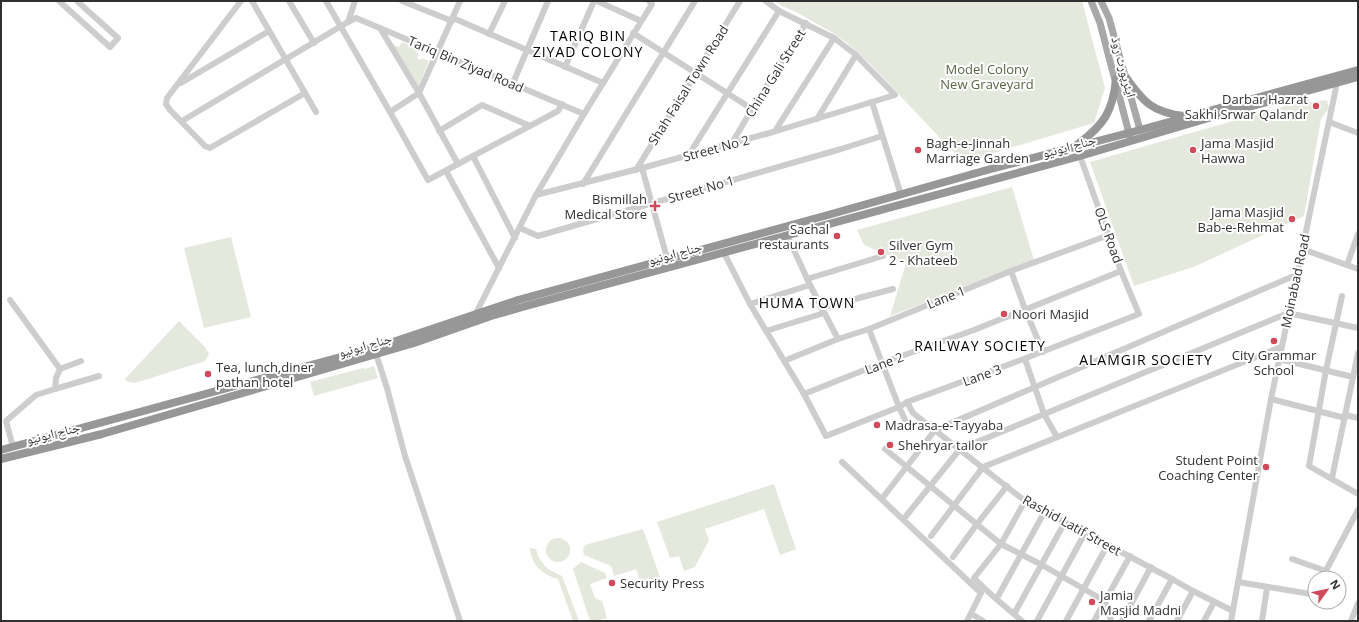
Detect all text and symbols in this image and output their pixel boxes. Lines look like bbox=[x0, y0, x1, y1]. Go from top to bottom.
street label: Shah Faisal Town Road bbox=[644, 22, 732, 148]
street label: China Gali Street bbox=[741, 25, 810, 121]
district label: TARIQ BIN ZIYAD COLONY bbox=[533, 26, 643, 61]
street label: Tariq Bin Ziyad Road bbox=[405, 31, 527, 97]
street label: ایئرپورٹ روڈ bbox=[1107, 35, 1141, 99]
park label: Model Colony New Graveyard bbox=[940, 60, 1034, 93]
place label: Darbar Hazrat Sakhi Srwar Qalandr bbox=[1185, 90, 1309, 123]
marker: Darbar Hazrat Sakhi Srwar Qalandr bbox=[1311, 101, 1321, 111]
street label: Street No 2 bbox=[681, 130, 751, 166]
street label: جناح ایونیو bbox=[1040, 130, 1098, 163]
place label: Bagh-e-Jinnah Marriage Garden bbox=[926, 134, 1029, 167]
place label: Jama Masjid Hawwa bbox=[1199, 134, 1274, 167]
marker: Bagh-e-Jinnah Marriage Garden bbox=[913, 145, 923, 155]
marker: Jama Masjid Hawwa bbox=[1188, 145, 1198, 155]
street label: Street No 1 bbox=[666, 171, 736, 207]
place label: Bismillah Medical Store bbox=[564, 190, 647, 223]
marker: Bismillah Medical Store bbox=[650, 201, 660, 211]
place label: Jama Masjid Bab-e-Rehmat bbox=[1198, 203, 1284, 236]
street label: OLS Road bbox=[1091, 204, 1127, 266]
marker: Jama Masjid Bab-e-Rehmat bbox=[1287, 214, 1297, 224]
place label: Sachal restaurants bbox=[759, 220, 829, 253]
marker: Sachal restaurants bbox=[832, 231, 842, 241]
street label: Moinabad Road bbox=[1276, 232, 1314, 330]
place label: Silver Gym 2 - Khateeb bbox=[889, 236, 958, 269]
street label: جناح ایونیو bbox=[646, 237, 704, 270]
marker: Silver Gym 2 - Khateeb bbox=[876, 247, 886, 257]
street label: Lane 1 bbox=[924, 281, 968, 313]
district label: HUMA TOWN bbox=[759, 293, 855, 312]
place label: Noori Masjid bbox=[1012, 305, 1089, 323]
marker: Noori Masjid bbox=[999, 309, 1009, 319]
street label: جناح ایونیو bbox=[336, 329, 394, 362]
district label: RAILWAY SOCIETY bbox=[914, 336, 1046, 355]
marker: City Grammar School bbox=[1269, 336, 1279, 346]
place label: City Grammar School bbox=[1232, 346, 1317, 379]
street label: Lane 2 bbox=[862, 347, 906, 379]
district label: ALAMGIR SOCIETY bbox=[1079, 350, 1213, 369]
place label: Tea, lunch,diner pathan hotel bbox=[216, 358, 314, 391]
street label: Lane 3 bbox=[960, 360, 1004, 390]
marker: Tea, lunch,diner pathan hotel bbox=[203, 369, 213, 379]
place label: Madrasa-e-Tayyaba bbox=[885, 416, 1003, 434]
street label: جناح ایونیو bbox=[24, 418, 82, 449]
marker: Madrasa-e-Tayyaba bbox=[872, 420, 882, 430]
place label: Shehryar tailor bbox=[898, 436, 988, 454]
marker: Shehryar tailor bbox=[885, 440, 895, 450]
place label: Student Point Coaching Center bbox=[1158, 451, 1259, 484]
marker: Student Point Coaching Center bbox=[1261, 462, 1271, 472]
street label: Rashid Latif Street bbox=[1020, 490, 1125, 560]
north arrow bbox=[1307, 570, 1347, 610]
place label: Security Press bbox=[620, 574, 705, 592]
text: N bbox=[1327, 576, 1345, 592]
marker: Security Press bbox=[607, 578, 617, 588]
place label: Jamia Masjid Madni bbox=[1098, 586, 1181, 619]
marker: Jamia Masjid Madni bbox=[1087, 597, 1097, 607]

